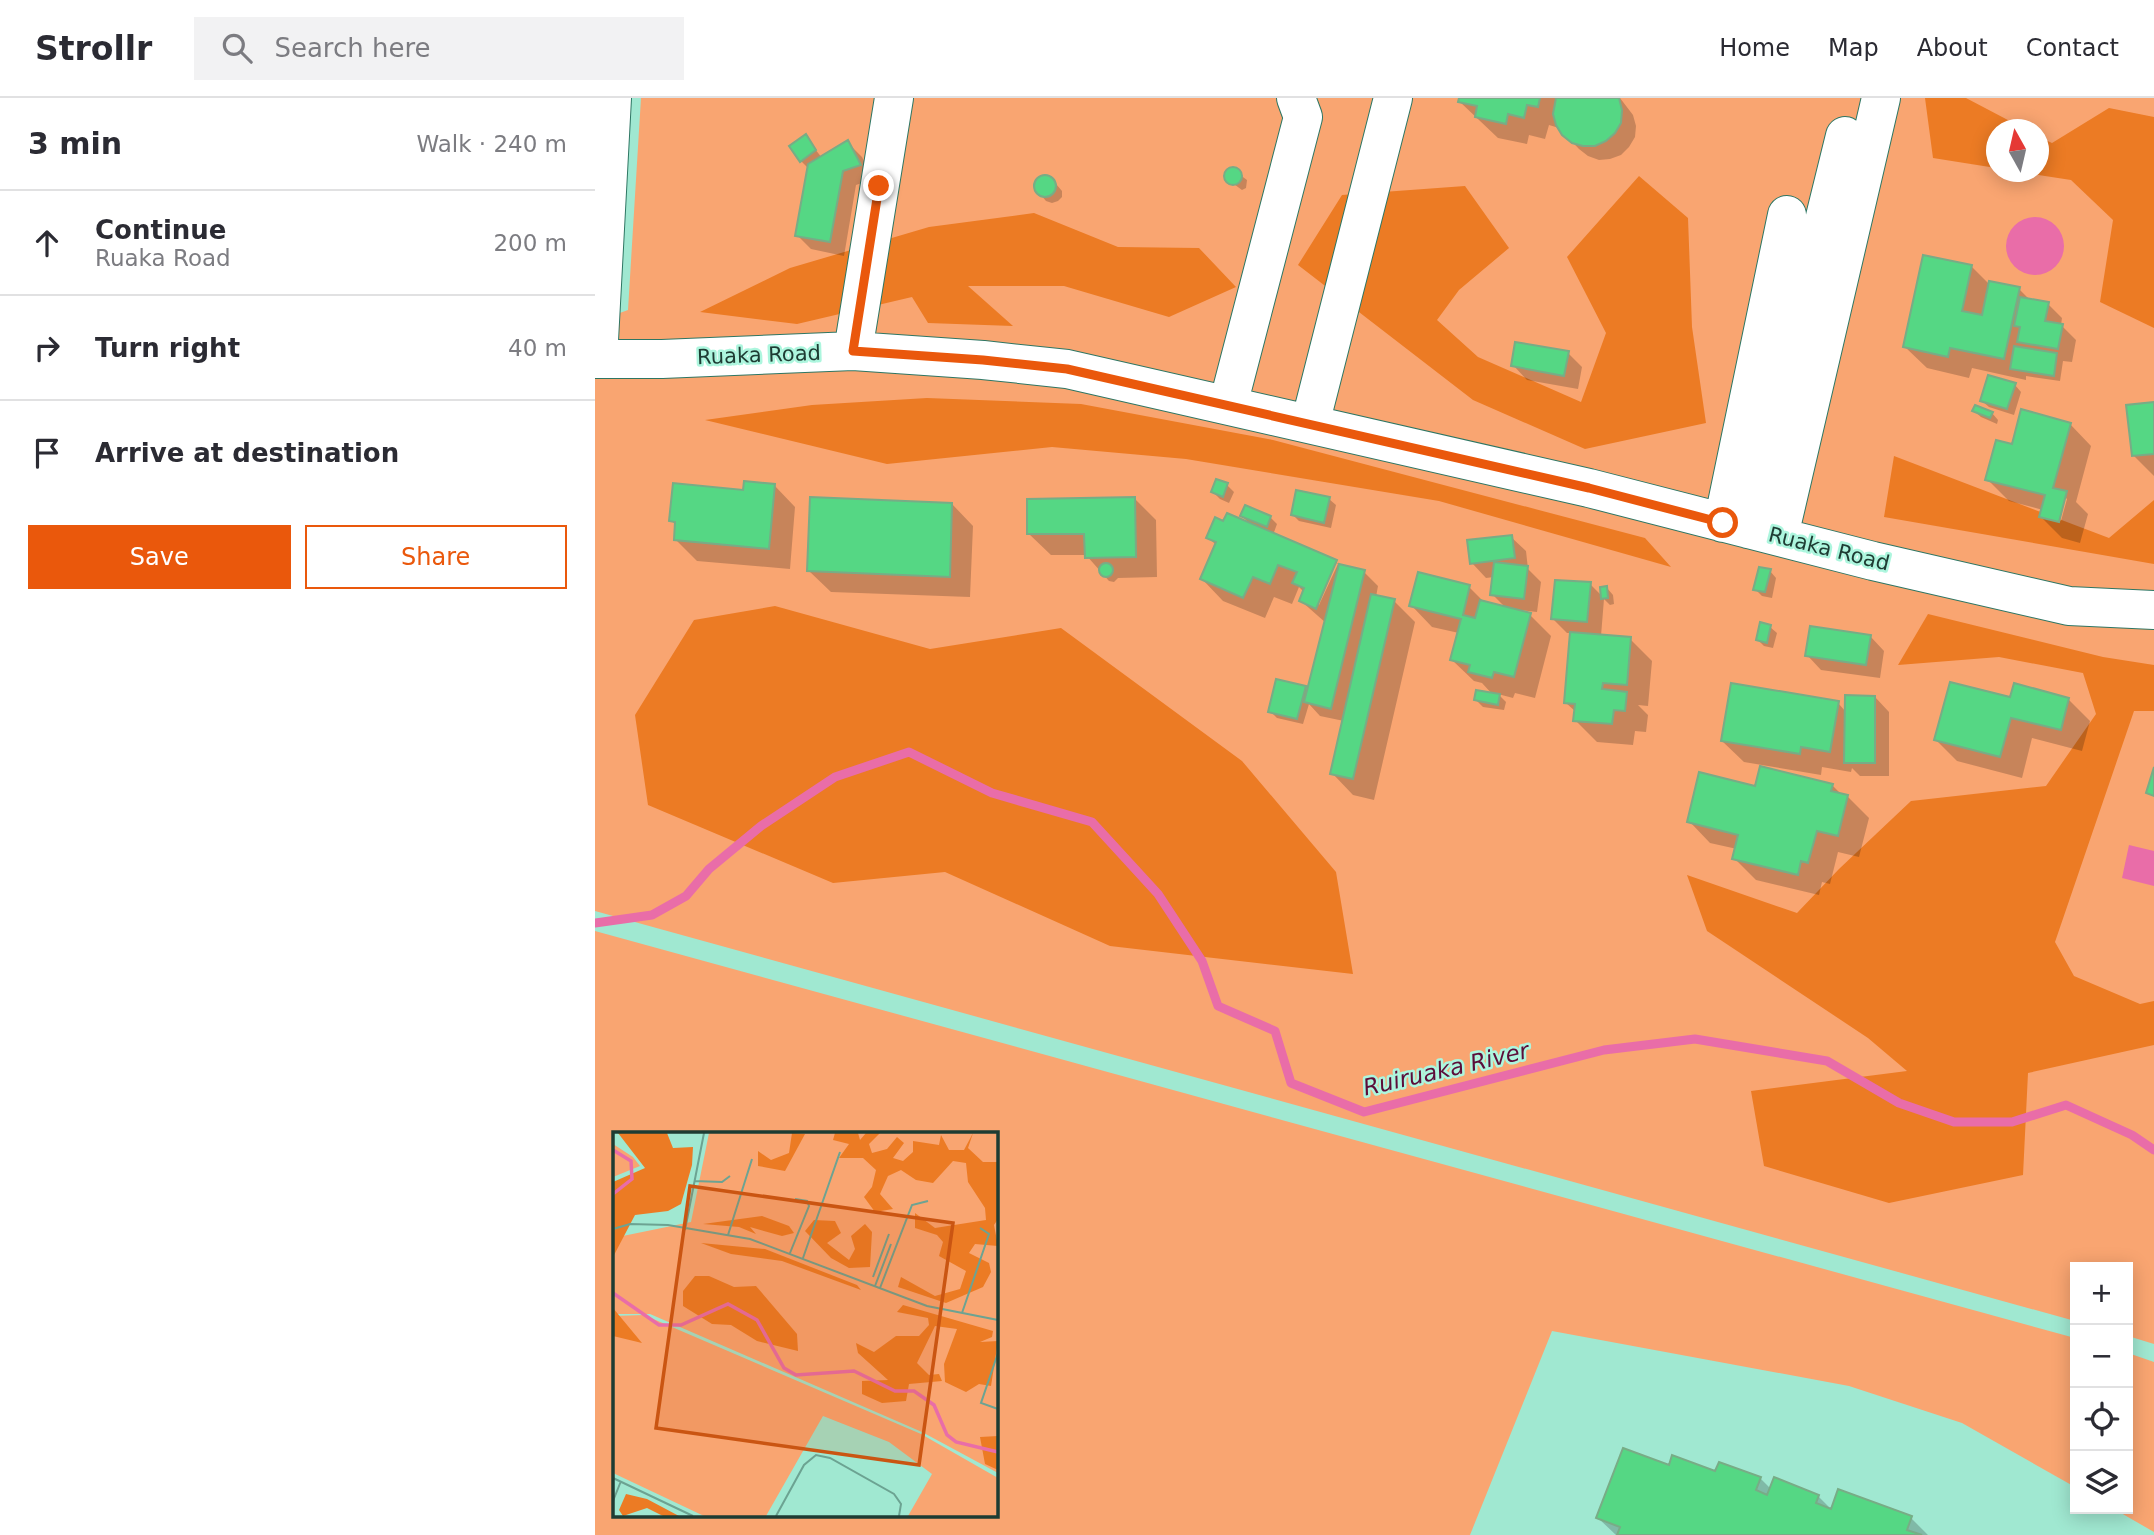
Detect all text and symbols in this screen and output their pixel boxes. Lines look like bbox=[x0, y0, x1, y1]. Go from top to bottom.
search box bbox=[194, 17, 684, 80]
text: Strollr bbox=[35, 29, 152, 68]
icon: search bbox=[218, 29, 256, 67]
text: Search here bbox=[274, 33, 431, 63]
text: Home bbox=[1719, 34, 1790, 62]
text: Map bbox=[1828, 34, 1879, 62]
text: About bbox=[1917, 34, 1988, 62]
text: Contact bbox=[2026, 34, 2119, 62]
north arrow bbox=[1986, 119, 2049, 182]
text: 3 min bbox=[28, 126, 122, 161]
text: Walk · 240 m bbox=[416, 131, 567, 157]
route end bbox=[863, 170, 894, 201]
text: Continue bbox=[95, 215, 226, 245]
icon: ahead bbox=[28, 224, 66, 262]
text: 200 m bbox=[493, 230, 567, 256]
text: Ruaka Road bbox=[95, 245, 231, 271]
icon: right bbox=[28, 329, 66, 367]
text: Turn right bbox=[95, 333, 240, 363]
text: 40 m bbox=[508, 335, 567, 361]
street label: Ruaka Road bbox=[697, 341, 821, 369]
icon: arrive bbox=[28, 434, 66, 472]
text: Arrive at destination bbox=[95, 438, 399, 468]
route start bbox=[1707, 507, 1738, 538]
street label: Ruaka Road bbox=[1766, 522, 1892, 576]
button: Save bbox=[28, 525, 291, 589]
button: Share bbox=[305, 525, 567, 589]
water label: Ruiruaka River bbox=[1361, 1037, 1533, 1101]
inset map bbox=[613, 1132, 997, 1518]
map controls bbox=[2070, 1262, 2133, 1514]
button: + bbox=[2070, 1262, 2133, 1325]
button: − bbox=[2070, 1325, 2133, 1388]
button: locate bbox=[2070, 1388, 2133, 1451]
button: layers bbox=[2070, 1451, 2133, 1514]

